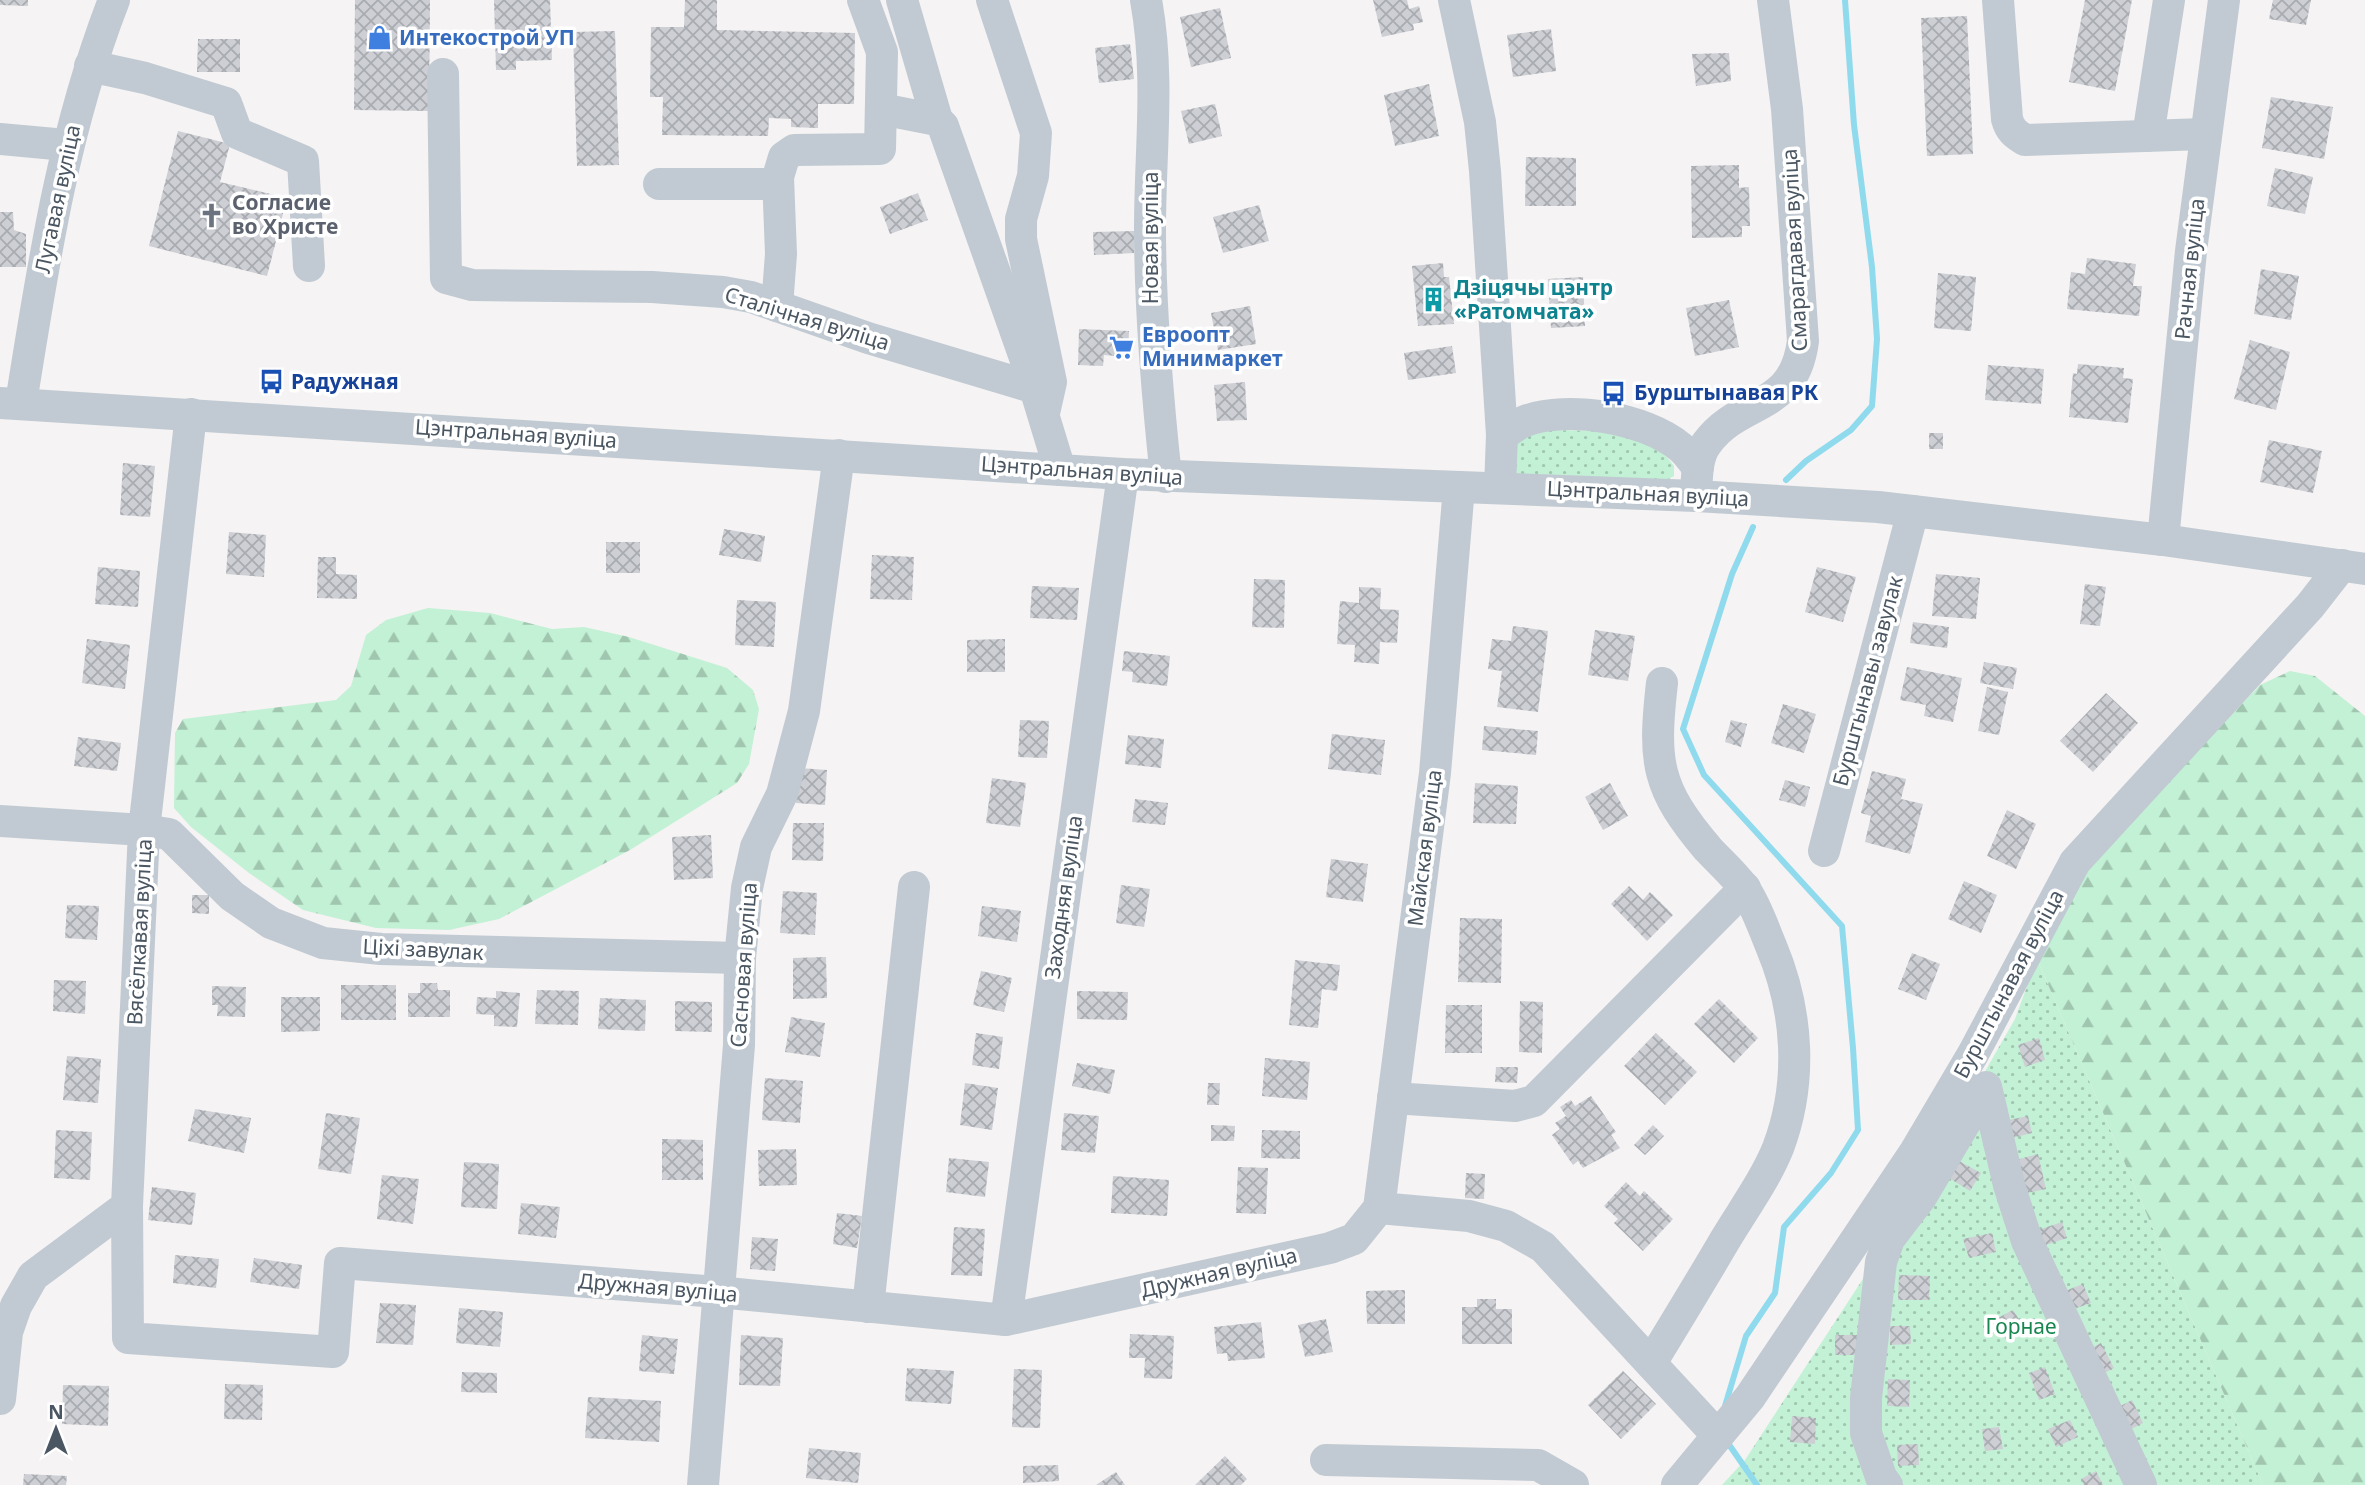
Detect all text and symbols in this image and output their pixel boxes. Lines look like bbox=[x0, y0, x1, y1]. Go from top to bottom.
place label: Интекострой УП bbox=[399, 23, 575, 51]
shop icon: Интекострой УП bbox=[365, 24, 393, 52]
street label: Лугавая вуліца bbox=[28, 122, 86, 275]
street label: Смарагдавая вуліца bbox=[1775, 148, 1813, 352]
street label: Новая вуліца bbox=[1136, 172, 1164, 304]
place label: Согласие во Христе bbox=[232, 188, 338, 240]
street label: Рачная вуліца bbox=[2168, 197, 2210, 341]
church icon: Согласие во Христе bbox=[198, 201, 226, 229]
place label: Дзіцячы цэнтр «Ратомчата» bbox=[1454, 273, 1613, 325]
street label: Сталічная вуліца bbox=[722, 280, 893, 356]
building icon: Дзіцячы цэнтр «Ратомчата» bbox=[1420, 286, 1448, 314]
place label: Евроопт Минимаркет bbox=[1142, 320, 1283, 372]
supermarket icon: Евроопт Минимаркет bbox=[1108, 333, 1136, 361]
place label: Радужная bbox=[291, 367, 399, 395]
bus stop icon: Радужная bbox=[257, 368, 285, 396]
place label: Бурштынавая РК bbox=[1634, 378, 1819, 406]
bus stop icon: Бурштынавая РК bbox=[1600, 379, 1628, 407]
street label: Цэнтральная вуліца bbox=[414, 412, 618, 454]
street label: Цэнтральная вуліца bbox=[980, 449, 1184, 491]
street label: Цэнтральная вуліца bbox=[1546, 474, 1750, 512]
street label: Бурштынавы завулак bbox=[1825, 572, 1909, 789]
street label: Майская вуліца bbox=[1401, 768, 1448, 928]
street label: Заходняя вуліца bbox=[1038, 813, 1088, 980]
street label: Вясёлкавая вуліца bbox=[120, 838, 158, 1026]
street label: Сасновая вуліца bbox=[723, 881, 763, 1048]
street label: Бурштынавая вуліца bbox=[1946, 884, 2070, 1083]
street label: Ціхі завулак bbox=[362, 932, 484, 966]
street label: Дружная вуліца bbox=[1138, 1240, 1300, 1304]
street label: Дружная вуліца bbox=[577, 1266, 739, 1308]
park label: Горнае bbox=[1985, 1312, 2057, 1340]
north arrow bbox=[21, 1394, 91, 1464]
text: N bbox=[48, 1399, 64, 1425]

